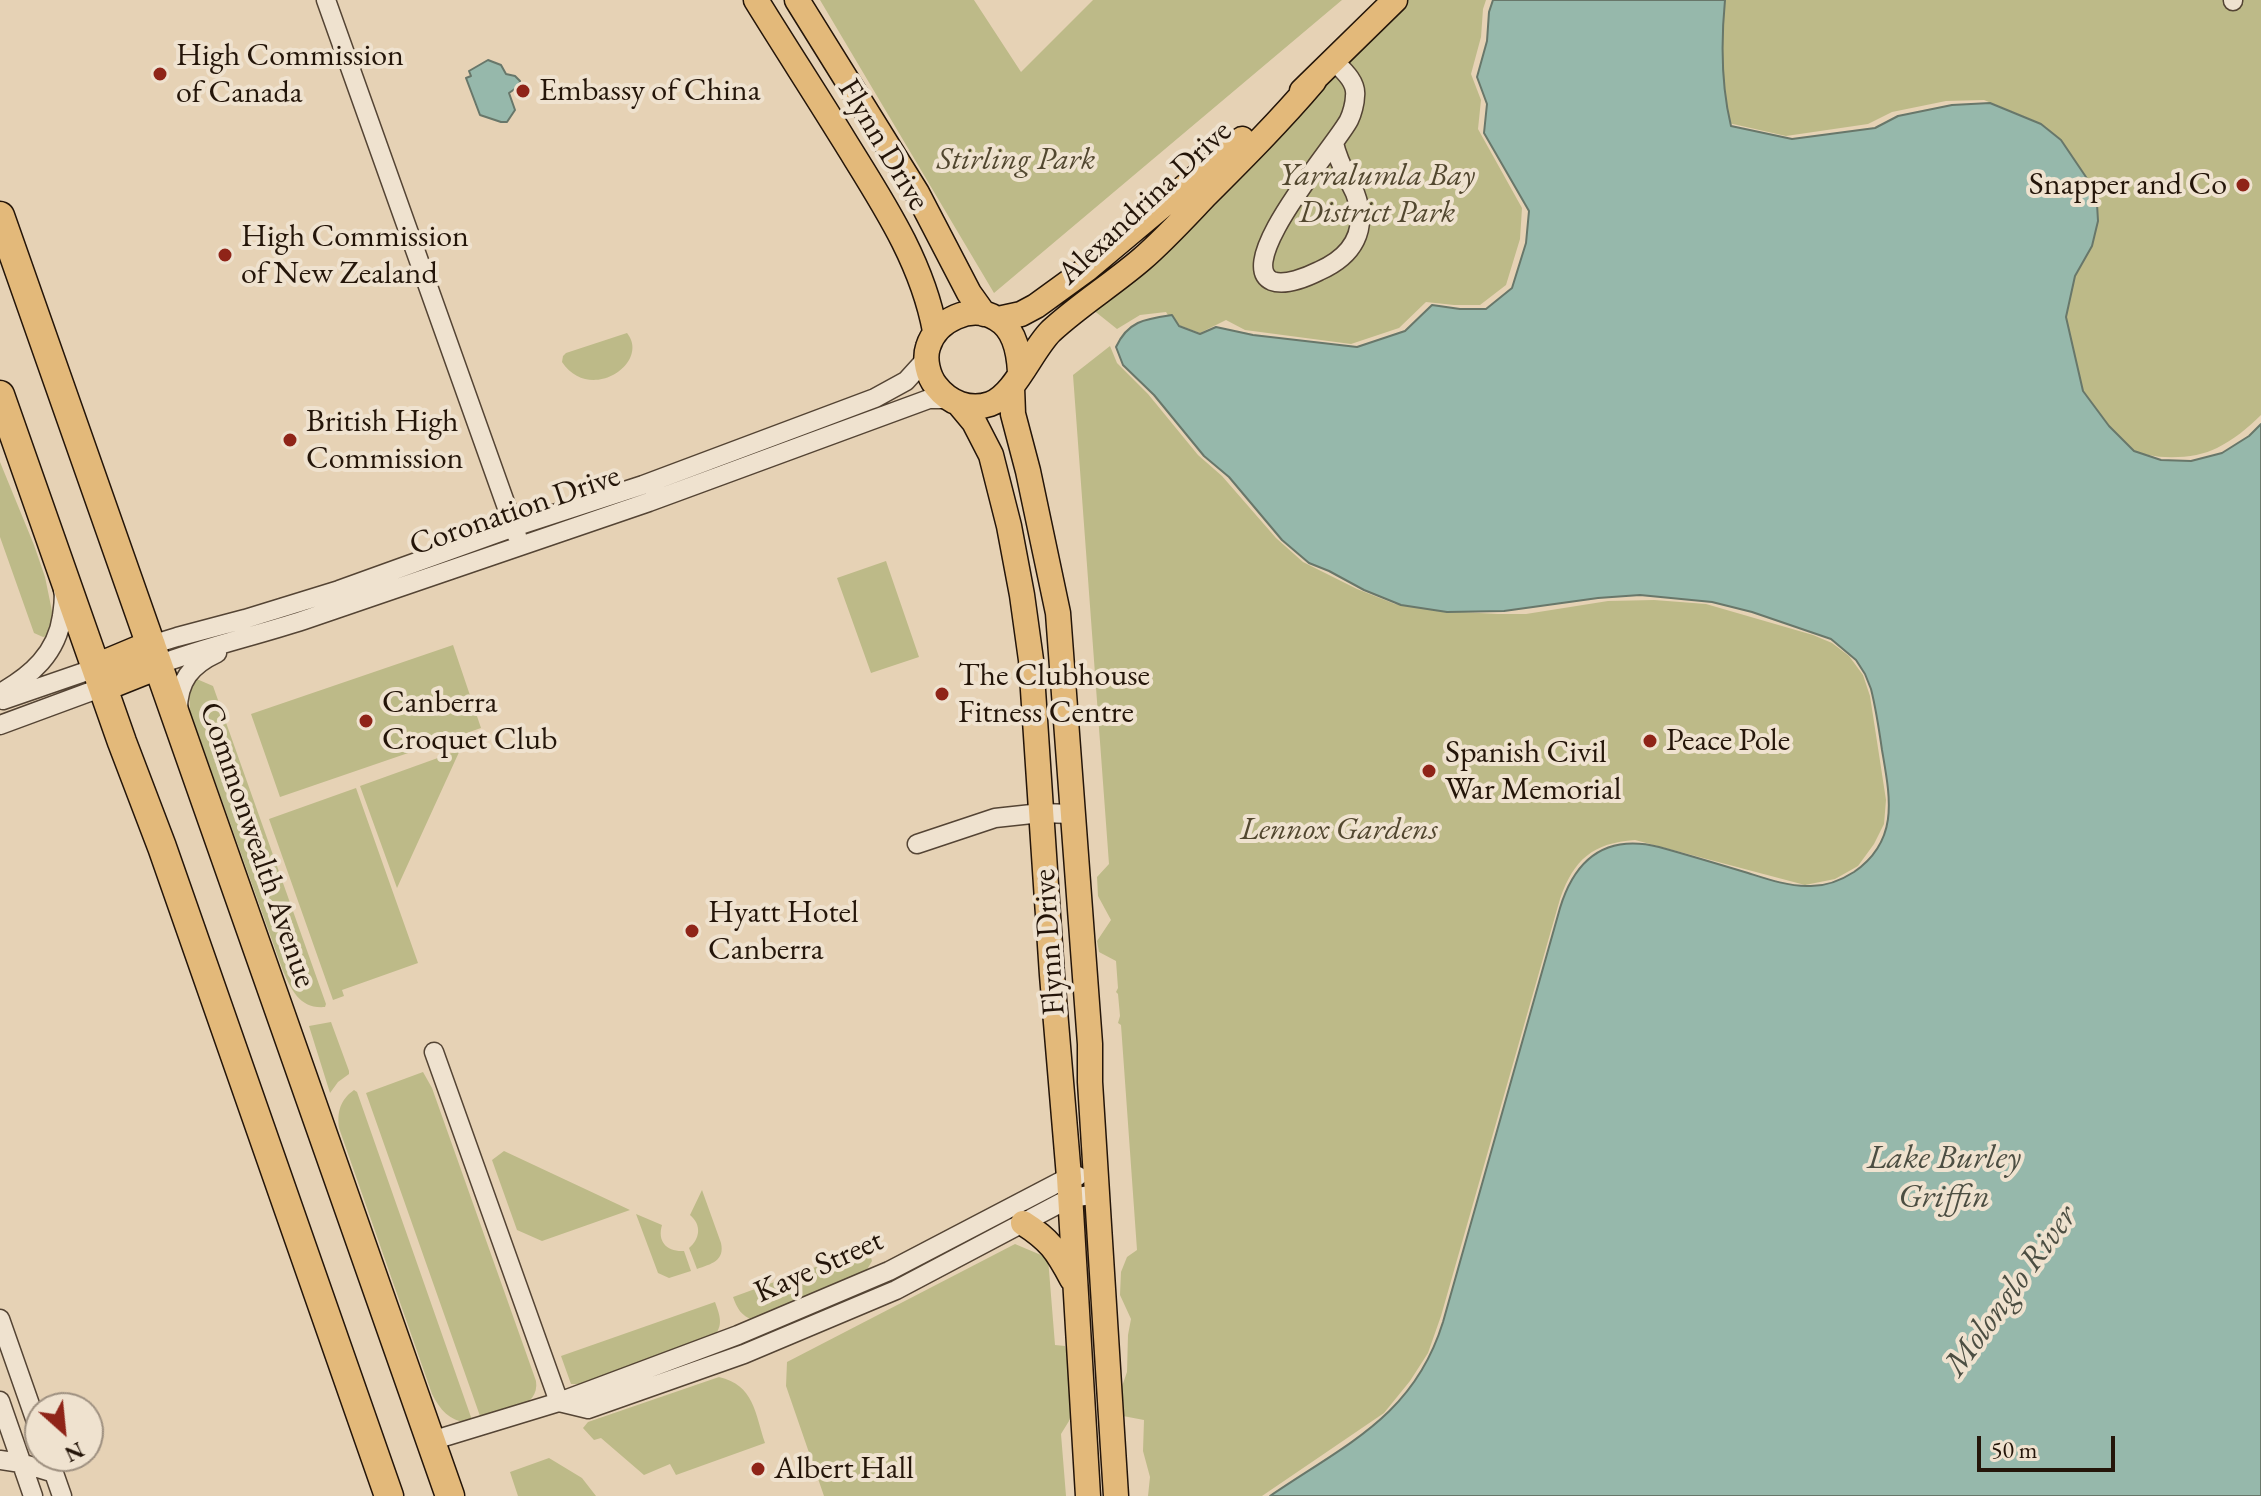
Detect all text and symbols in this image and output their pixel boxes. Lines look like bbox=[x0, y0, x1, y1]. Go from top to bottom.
place label: High Commission of Canada bbox=[176, 37, 404, 112]
marker: High Commission of Canada bbox=[151, 65, 169, 83]
place label: Embassy of China bbox=[539, 72, 760, 110]
street label: Flynn Drive bbox=[829, 72, 937, 218]
marker: Embassy of China bbox=[514, 82, 532, 100]
street label: Alexandrina Drive bbox=[1050, 113, 1240, 293]
park label: Stirling Park bbox=[937, 141, 1095, 179]
park label: Yarralumla Bay District Park bbox=[1279, 157, 1475, 232]
place label: Snapper and Co bbox=[2029, 166, 2227, 204]
marker: Snapper and Co bbox=[2234, 176, 2252, 194]
place label: High Commission of New Zealand bbox=[241, 218, 469, 293]
marker: High Commission of New Zealand bbox=[216, 246, 234, 264]
place label: British High Commission bbox=[306, 403, 463, 478]
marker: British High Commission bbox=[281, 431, 299, 449]
street label: Coronation Drive bbox=[405, 457, 625, 565]
place label: The Clubhouse Fitness Centre bbox=[958, 657, 1150, 732]
place label: Canberra Croquet Club bbox=[382, 684, 557, 759]
marker: The Clubhouse Fitness Centre bbox=[933, 685, 951, 703]
street label: Commonwealth Avenue bbox=[190, 697, 324, 993]
marker: Canberra Croquet Club bbox=[357, 712, 375, 730]
place label: Peace Pole bbox=[1666, 722, 1790, 760]
marker: Peace Pole bbox=[1641, 732, 1659, 750]
place label: Spanish Civil War Memorial bbox=[1445, 734, 1621, 809]
marker: Spanish Civil War Memorial bbox=[1420, 762, 1438, 780]
park label: Lennox Gardens bbox=[1240, 811, 1438, 849]
street label: Flynn Drive bbox=[1026, 868, 1074, 1016]
place label: Hyatt Hotel Canberra bbox=[708, 894, 859, 969]
marker: Hyatt Hotel Canberra bbox=[683, 922, 701, 940]
water label: Lake Burley Griffin bbox=[1867, 1139, 2021, 1218]
water label: Molonglo River bbox=[1935, 1198, 2087, 1384]
street label: Kaye Street bbox=[749, 1222, 889, 1312]
north arrow bbox=[24, 1392, 104, 1472]
scale bar bbox=[1981, 1420, 2119, 1470]
text: 50 m bbox=[1991, 1434, 2038, 1465]
text: N bbox=[60, 1435, 89, 1469]
place label: Albert Hall bbox=[774, 1450, 914, 1488]
marker: Albert Hall bbox=[749, 1460, 767, 1478]

